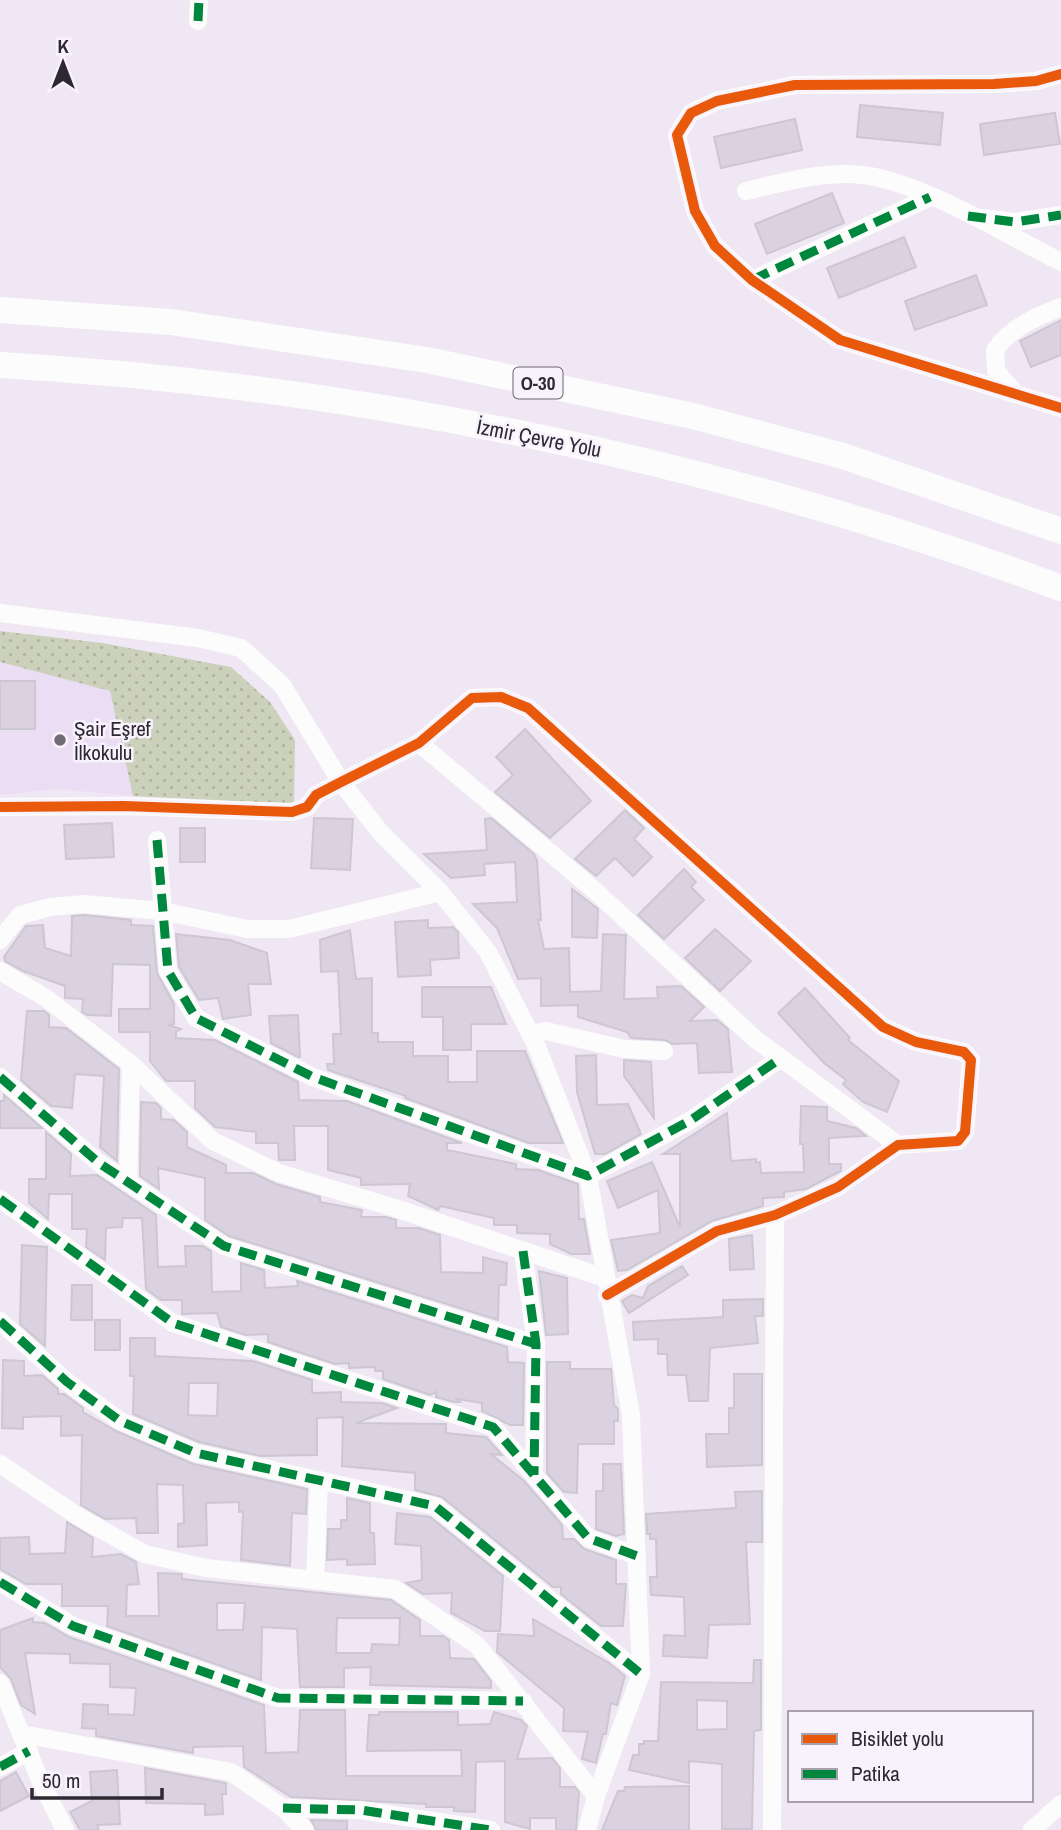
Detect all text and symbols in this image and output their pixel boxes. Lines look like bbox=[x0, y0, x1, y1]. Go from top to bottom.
north arrow bbox=[28, 28, 98, 98]
text: K bbox=[57, 33, 69, 59]
road number: O-30 bbox=[514, 368, 562, 398]
street label: İzmir Çevre Yolu bbox=[474, 412, 604, 464]
place label: Şair Eşref İlkokulu bbox=[74, 714, 151, 767]
marker: Şair Eşref İlkokulu bbox=[52, 732, 68, 748]
legend bbox=[788, 1711, 1033, 1802]
text: Bisiklet yolu bbox=[851, 1724, 944, 1753]
scale bar bbox=[32, 1756, 161, 1800]
text: Patika bbox=[851, 1759, 900, 1788]
text: 50 m bbox=[42, 1766, 80, 1795]

